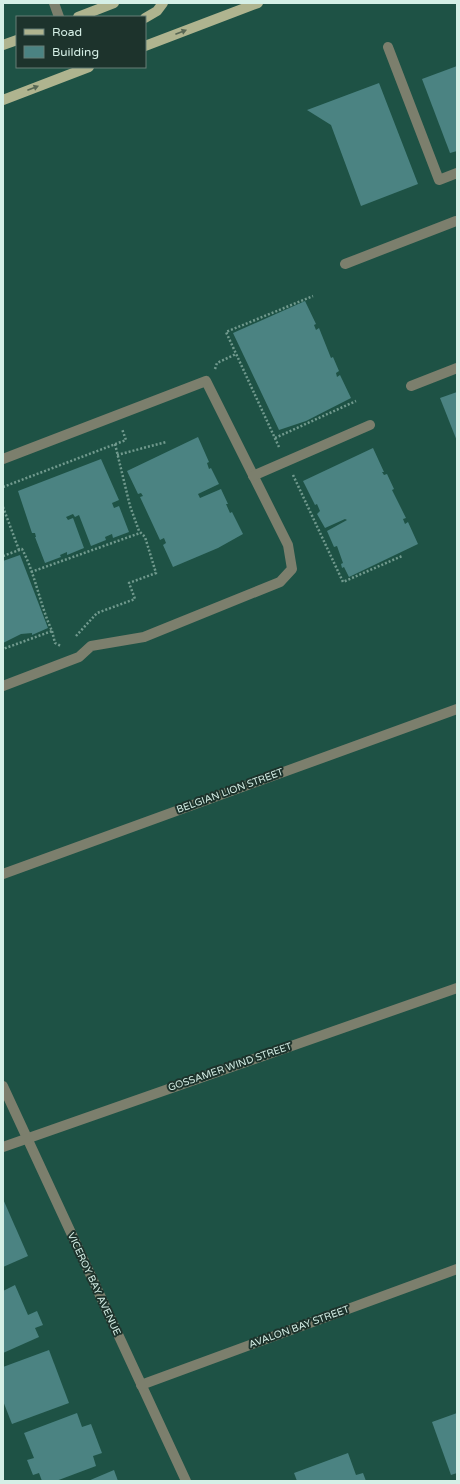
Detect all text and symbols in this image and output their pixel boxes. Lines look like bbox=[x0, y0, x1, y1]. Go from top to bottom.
legend bbox=[16, 16, 146, 68]
text: Road bbox=[52, 25, 82, 39]
one-way arrow bbox=[176, 29, 188, 35]
text: Building bbox=[52, 45, 99, 59]
one-way arrow bbox=[28, 85, 40, 91]
street label: BELGIAN LION STREET bbox=[175, 766, 285, 816]
street label: GOSSAMER WIND STREET bbox=[166, 1040, 294, 1094]
street label: VICEROY BAY AVENUE bbox=[65, 1231, 123, 1337]
street label: AVALON BAY STREET bbox=[247, 1303, 351, 1351]

